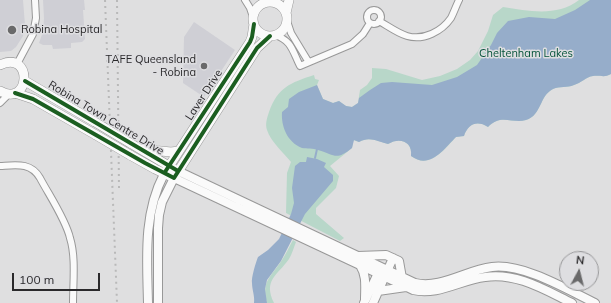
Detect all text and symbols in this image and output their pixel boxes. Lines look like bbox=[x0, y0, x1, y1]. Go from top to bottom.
place label: Robina Hospital bbox=[21, 23, 102, 37]
marker: Robina Hospital bbox=[6, 24, 18, 36]
park label: Cheltenham Lakes bbox=[479, 47, 573, 61]
place label: TAFE Queensland - Robina bbox=[106, 53, 196, 79]
marker: TAFE Queensland - Robina bbox=[199, 61, 209, 71]
street label: Laver Drive bbox=[183, 67, 225, 123]
street label: Robina Town Centre Drive bbox=[46, 78, 166, 158]
north arrow bbox=[559, 251, 599, 291]
text: N bbox=[575, 253, 585, 268]
scale bar bbox=[14, 265, 102, 291]
text: 100 m bbox=[19, 272, 54, 287]

